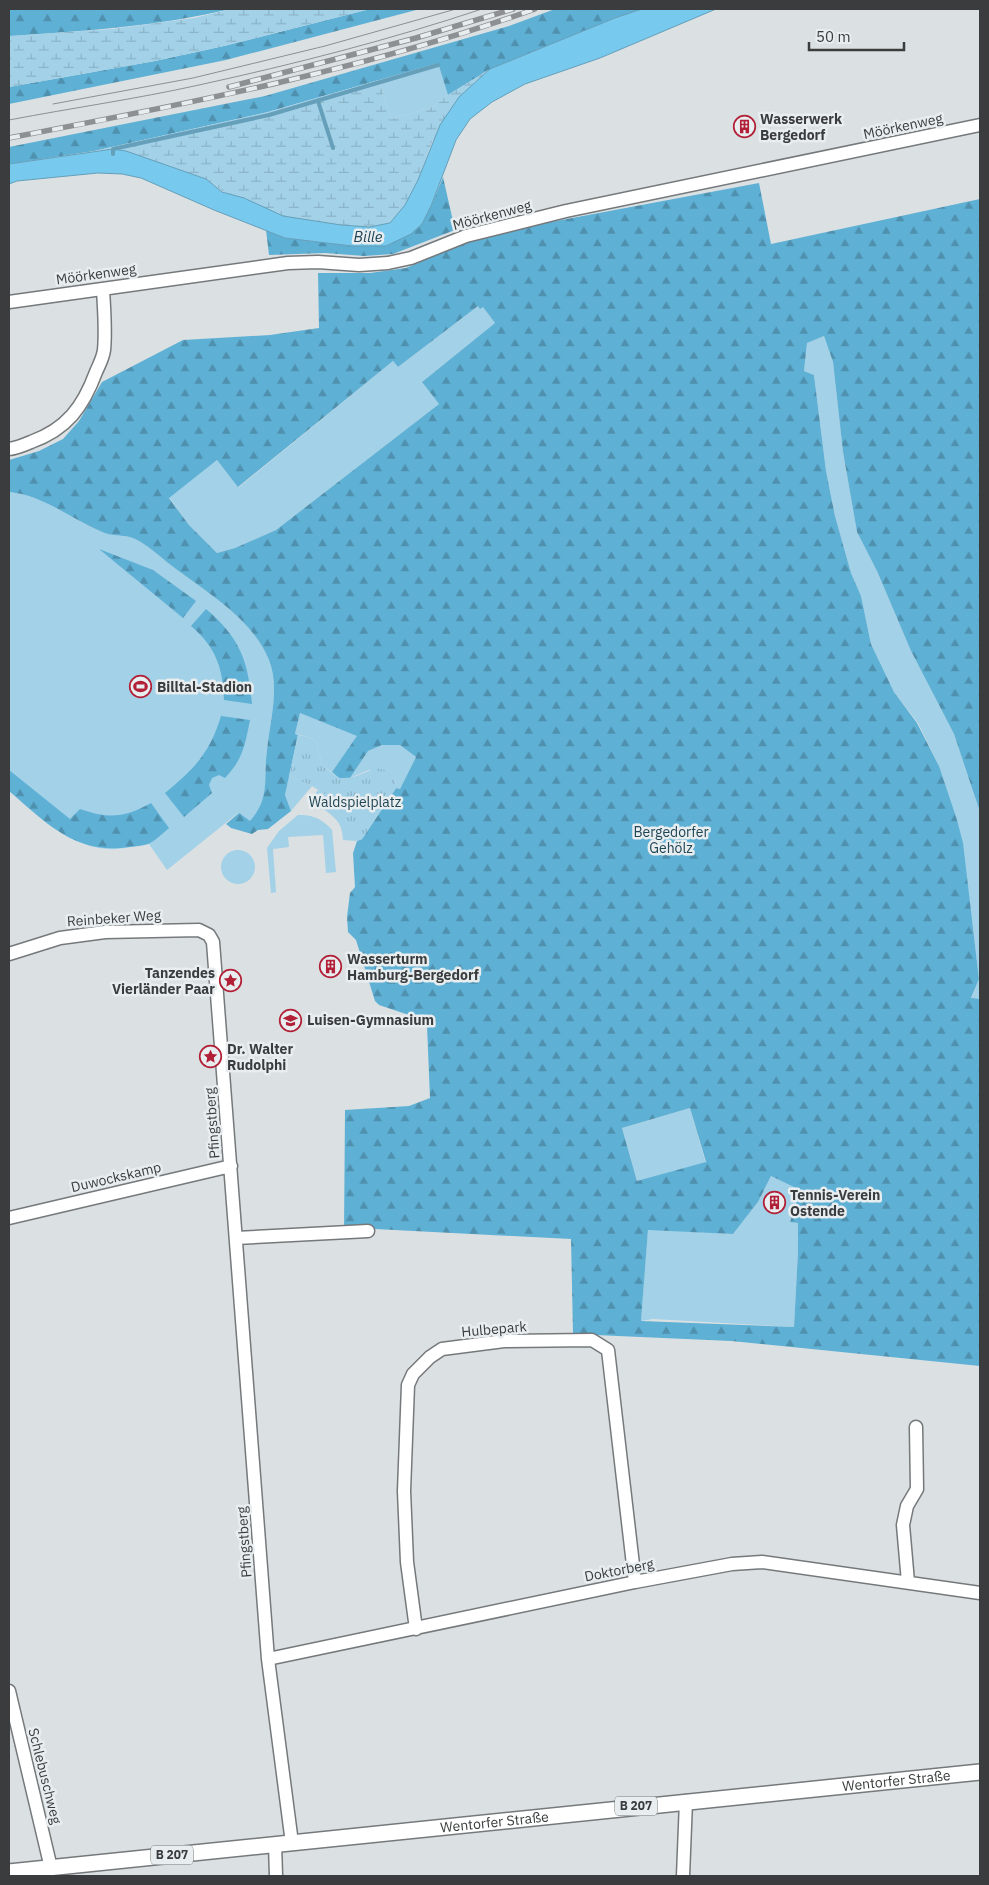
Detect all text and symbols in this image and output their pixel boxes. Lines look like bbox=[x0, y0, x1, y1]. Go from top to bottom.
scale bar bbox=[809, 20, 904, 52]
text: 50 m bbox=[816, 27, 851, 46]
street label: Möörkenweg bbox=[862, 109, 945, 143]
place label: Wasserwerk Bergedorf bbox=[760, 110, 843, 144]
building icon: Wasserwerk Bergedorf bbox=[732, 115, 756, 139]
street label: Möörkenweg bbox=[451, 196, 534, 234]
water label: Bille bbox=[354, 227, 383, 246]
street label: Möörkenweg bbox=[55, 259, 138, 289]
sports icon: Billtal-Stadion bbox=[129, 675, 153, 699]
place label: Billtal-Stadion bbox=[157, 678, 252, 696]
park label: Waldspielplatz bbox=[309, 793, 402, 811]
park label: Bergedorfer Gehölz bbox=[633, 823, 709, 857]
street label: Reinbeker Weg bbox=[66, 906, 162, 930]
place label: Wasserturm Hamburg-Bergedorf bbox=[347, 950, 479, 984]
building icon: Wasserturm Hamburg-Bergedorf bbox=[319, 955, 343, 979]
place label: Tanzendes Vierländer Paar bbox=[112, 964, 215, 998]
place icon: Tanzendes Vierländer Paar bbox=[219, 969, 243, 993]
school or university icon: Luisen-Gymnasium bbox=[279, 1008, 303, 1032]
place label: Luisen-Gymnasium bbox=[307, 1011, 434, 1029]
place label: Dr. Walter Rudolphi bbox=[227, 1040, 293, 1074]
place icon: Dr. Walter Rudolphi bbox=[199, 1045, 223, 1069]
street label: Pfingstberg bbox=[200, 1086, 223, 1159]
street label: Duwockskamp bbox=[69, 1158, 163, 1196]
place label: Tennis-Verein Ostende bbox=[790, 1186, 880, 1220]
building icon: Tennis-Verein Ostende bbox=[762, 1191, 786, 1215]
street label: Hulbepark bbox=[461, 1317, 528, 1341]
street label: Pfingstberg bbox=[232, 1505, 255, 1578]
street label: Doktorberg bbox=[583, 1554, 656, 1586]
street label: Schlebuschweg bbox=[24, 1726, 66, 1826]
street label: Wentorfer Straße bbox=[841, 1766, 952, 1795]
road number: B 207 bbox=[615, 1796, 657, 1815]
street label: Wentorfer Straße bbox=[439, 1807, 550, 1837]
road number: B 207 bbox=[151, 1846, 193, 1864]

